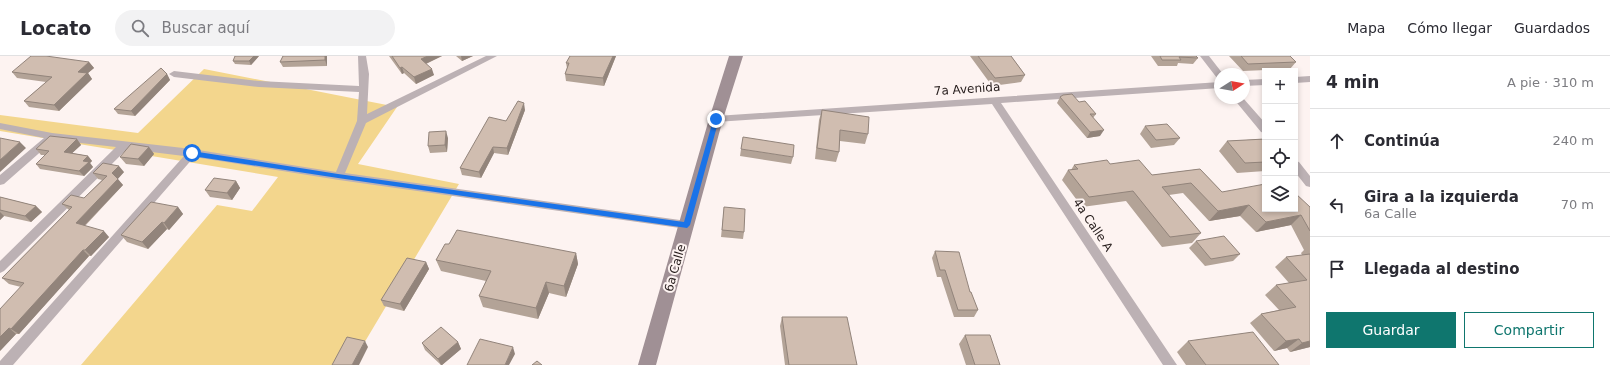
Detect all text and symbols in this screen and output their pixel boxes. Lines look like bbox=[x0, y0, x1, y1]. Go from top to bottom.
search box bbox=[115, 10, 395, 46]
text: Locato bbox=[20, 17, 91, 39]
icon: search bbox=[129, 17, 151, 39]
text: Buscar aquí bbox=[161, 19, 250, 37]
text: Mapa bbox=[1347, 20, 1385, 36]
text: Cómo llegar bbox=[1407, 20, 1492, 36]
text: Guardados bbox=[1514, 20, 1590, 36]
north arrow bbox=[1214, 68, 1250, 104]
map controls bbox=[1262, 68, 1298, 212]
button: + bbox=[1262, 68, 1298, 104]
text: 4 min bbox=[1326, 72, 1379, 92]
text: A pie · 310 m bbox=[1507, 75, 1594, 90]
street label: 7a Avenida bbox=[933, 80, 1001, 98]
button: − bbox=[1262, 104, 1298, 140]
route end bbox=[707, 110, 725, 128]
icon: ahead bbox=[1326, 130, 1348, 152]
text: Continúa bbox=[1364, 132, 1440, 150]
text: 240 m bbox=[1552, 133, 1594, 148]
button: locate bbox=[1262, 140, 1298, 176]
route start bbox=[183, 144, 201, 162]
button: layers bbox=[1262, 176, 1298, 212]
text: Gira a la izquierda bbox=[1364, 188, 1519, 206]
icon: left bbox=[1326, 194, 1348, 216]
street label: 4a Calle A bbox=[1070, 196, 1116, 255]
text: 70 m bbox=[1561, 197, 1594, 212]
text: 6a Calle bbox=[1364, 206, 1417, 221]
street label: 6a Calle bbox=[662, 243, 688, 293]
icon: arrive bbox=[1326, 258, 1348, 280]
text: Llegada al destino bbox=[1364, 260, 1519, 278]
button: Guardar bbox=[1326, 312, 1456, 348]
button: Compartir bbox=[1464, 312, 1594, 348]

